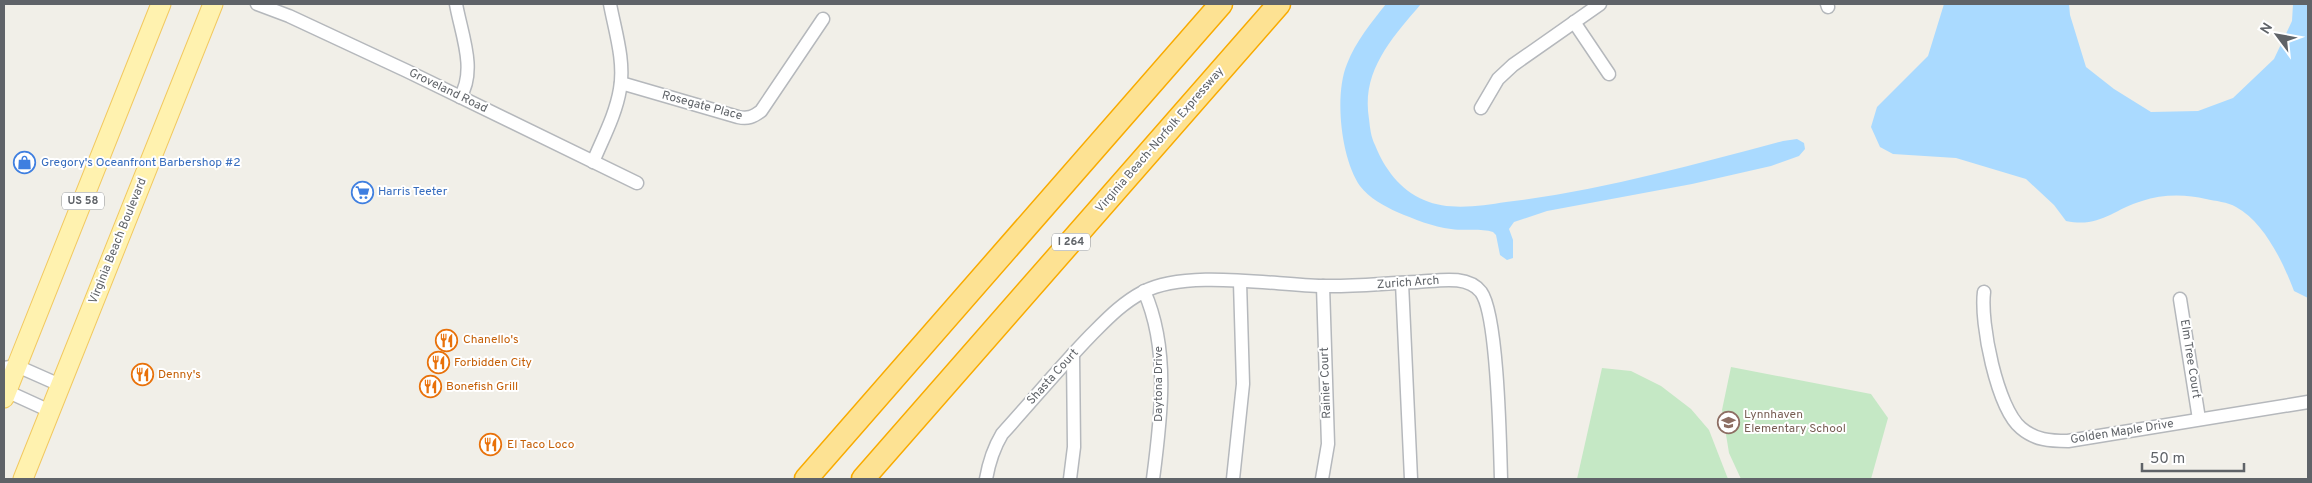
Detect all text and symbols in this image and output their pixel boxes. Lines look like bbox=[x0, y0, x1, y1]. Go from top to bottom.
north arrow bbox=[2252, 10, 2302, 60]
text: N bbox=[2257, 20, 2277, 38]
street label: Virginia Beach-Norfolk Expressway bbox=[1092, 64, 1228, 216]
street label: Groveland Road bbox=[406, 65, 490, 117]
street label: Rosegate Place bbox=[660, 88, 744, 124]
shop icon: Gregory's Oceanfront Barbershop #2 bbox=[13, 151, 37, 175]
place label: Gregory's Oceanfront Barbershop #2 bbox=[41, 155, 241, 171]
street label: Virginia Beach Boulevard bbox=[85, 176, 151, 306]
supermarket icon: Harris Teeter bbox=[350, 180, 374, 204]
place label: Harris Teeter bbox=[378, 184, 448, 200]
road number: US 58 bbox=[62, 192, 104, 210]
road number: I 264 bbox=[1052, 233, 1090, 250]
street label: Zurich Arch bbox=[1376, 273, 1440, 293]
street label: Elm Tree Court bbox=[2176, 318, 2204, 400]
restaurant icon: Chanello's bbox=[435, 328, 459, 352]
place label: Chanello's bbox=[463, 332, 519, 348]
street label: Shasta Court bbox=[1024, 346, 1082, 408]
street label: Daytona Drive bbox=[1151, 346, 1167, 422]
street label: Rainier Court bbox=[1317, 347, 1335, 419]
restaurant icon: Forbidden City bbox=[426, 351, 450, 375]
place label: Forbidden City bbox=[454, 355, 532, 371]
restaurant icon: Denny's bbox=[130, 363, 154, 387]
place label: Denny's bbox=[158, 367, 201, 383]
restaurant icon: Bonefish Grill bbox=[418, 375, 442, 399]
place label: Bonefish Grill bbox=[446, 379, 518, 395]
place label: Lynnhaven Elementary School bbox=[1744, 407, 1846, 437]
school or university icon: Lynnhaven Elementary School bbox=[1716, 410, 1740, 434]
street label: Golden Maple Drive bbox=[2069, 416, 2175, 448]
restaurant icon: El Taco Loco bbox=[479, 433, 503, 457]
place label: El Taco Loco bbox=[507, 437, 575, 453]
scale bar bbox=[2142, 440, 2244, 472]
text: 50 m bbox=[2150, 450, 2185, 469]

